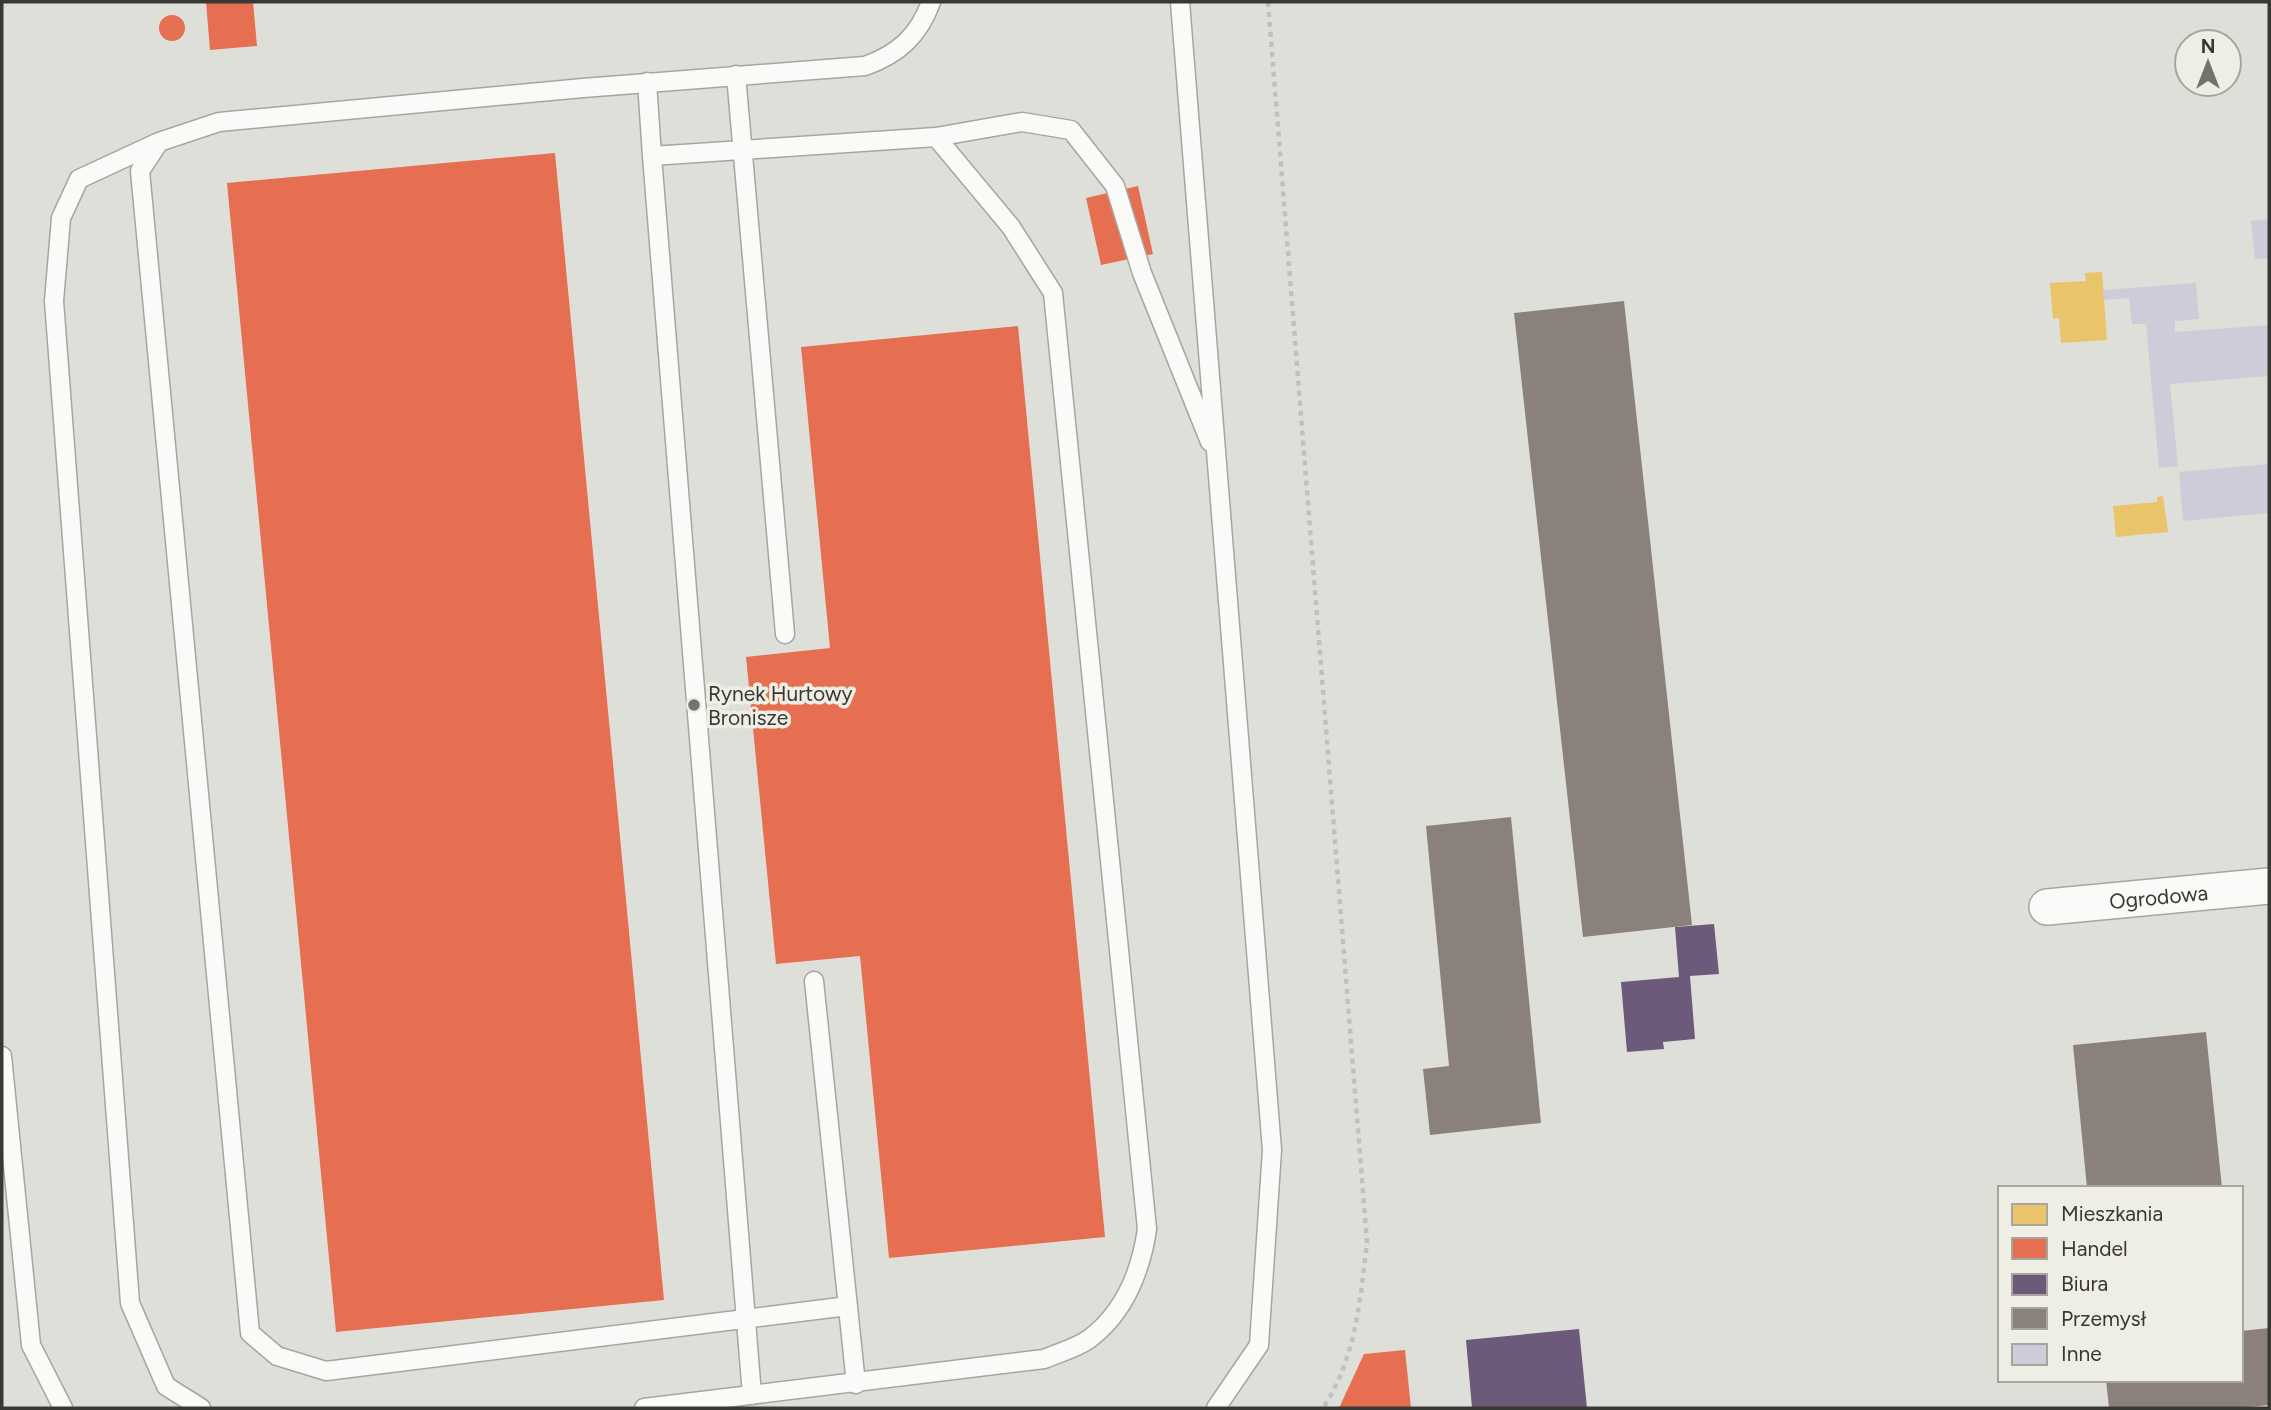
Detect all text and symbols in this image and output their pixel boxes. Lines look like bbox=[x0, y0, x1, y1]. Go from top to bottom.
north arrow bbox=[2173, 28, 2243, 98]
text: N bbox=[2201, 35, 2215, 58]
place label: Rynek Hurtowy Bronisze bbox=[708, 681, 853, 730]
marker: Rynek Hurtowy Bronisze bbox=[686, 697, 702, 713]
street label: Ogrodowa bbox=[2108, 879, 2209, 914]
legend bbox=[1998, 1186, 2243, 1382]
text: Mieszkania bbox=[2061, 1201, 2163, 1226]
text: Handel bbox=[2061, 1236, 2128, 1261]
text: Biura bbox=[2061, 1271, 2108, 1296]
text: Przemysł bbox=[2061, 1306, 2146, 1331]
text: Inne bbox=[2061, 1341, 2102, 1366]

